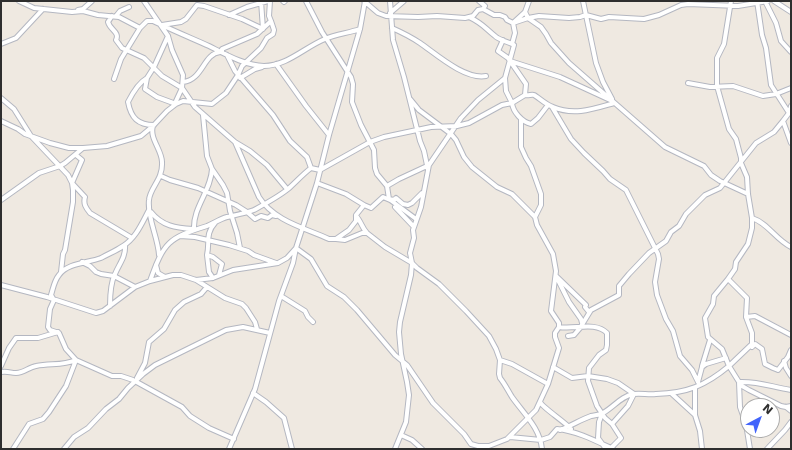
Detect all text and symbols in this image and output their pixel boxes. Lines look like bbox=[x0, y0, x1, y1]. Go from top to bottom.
north arrow bbox=[740, 398, 780, 438]
text: N bbox=[760, 401, 775, 417]

